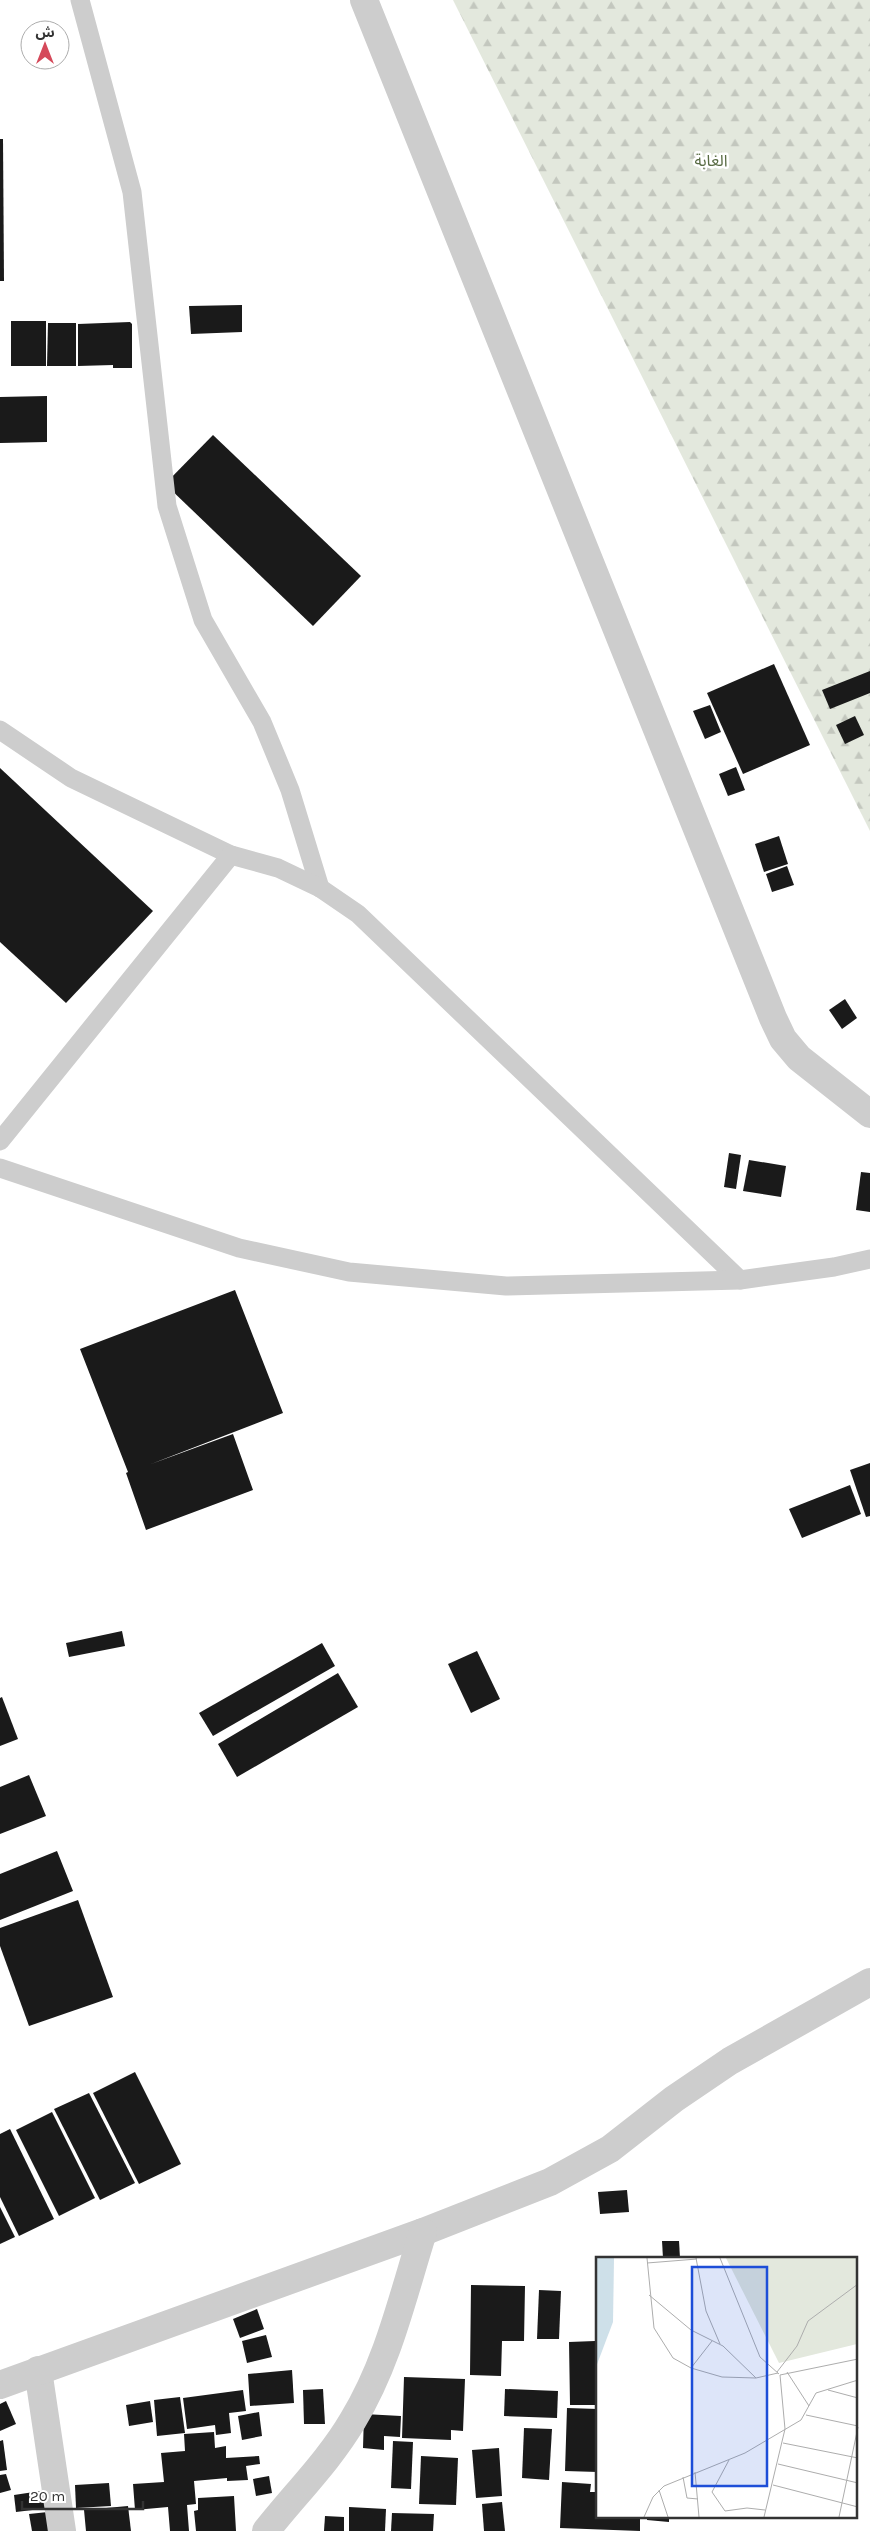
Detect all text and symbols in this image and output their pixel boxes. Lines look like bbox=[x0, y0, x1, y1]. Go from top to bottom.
north arrow bbox=[20, 20, 70, 70]
text: ش bbox=[35, 24, 55, 41]
park label: الغابة bbox=[694, 151, 728, 170]
inset map bbox=[596, 2257, 858, 2518]
scale bar bbox=[22, 2478, 144, 2510]
text: 20 m bbox=[30, 2487, 65, 2505]

